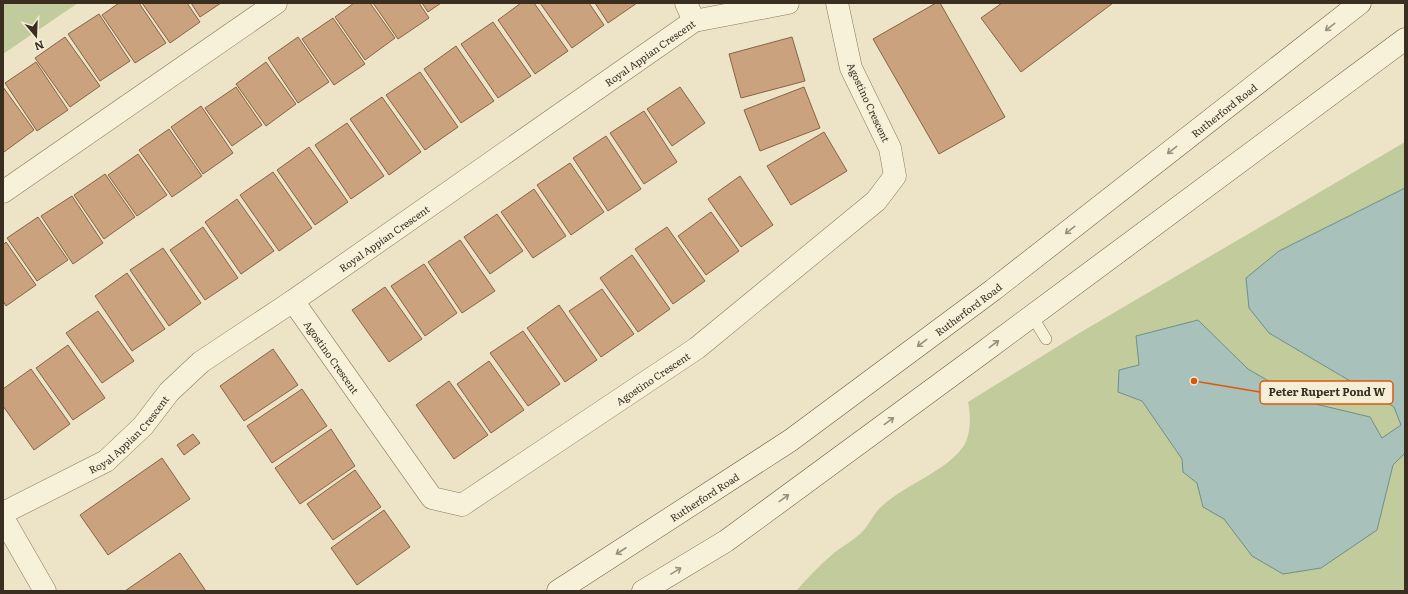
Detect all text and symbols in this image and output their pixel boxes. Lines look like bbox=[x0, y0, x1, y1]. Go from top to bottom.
street label: Royal Appian Crescent bbox=[601, 15, 698, 89]
north arrow bbox=[16, 16, 56, 56]
one-way arrow bbox=[1324, 23, 1335, 31]
text: N bbox=[33, 37, 47, 55]
street label: Agostino Crescent bbox=[844, 60, 894, 144]
street label: Rutherford Road bbox=[1188, 79, 1260, 140]
one-way arrow bbox=[1167, 146, 1178, 155]
street label: Royal Appian Crescent bbox=[335, 201, 432, 275]
one-way arrow bbox=[1064, 226, 1075, 235]
street label: Rutherford Road bbox=[931, 279, 1004, 338]
street label: Agostino Crescent bbox=[301, 317, 363, 396]
one-way arrow bbox=[916, 339, 927, 347]
one-way arrow bbox=[988, 340, 999, 349]
street label: Agostino Crescent bbox=[612, 348, 693, 408]
callout: Peter Rupert Pond W bbox=[1260, 381, 1393, 404]
text: Peter Rupert Pond W bbox=[1269, 383, 1386, 399]
street label: Royal Appian Crescent bbox=[86, 392, 172, 476]
one-way arrow bbox=[883, 417, 894, 426]
street label: Rutherford Road bbox=[666, 468, 742, 524]
one-way arrow bbox=[779, 494, 790, 503]
one-way arrow bbox=[615, 547, 627, 555]
one-way arrow bbox=[670, 566, 682, 574]

